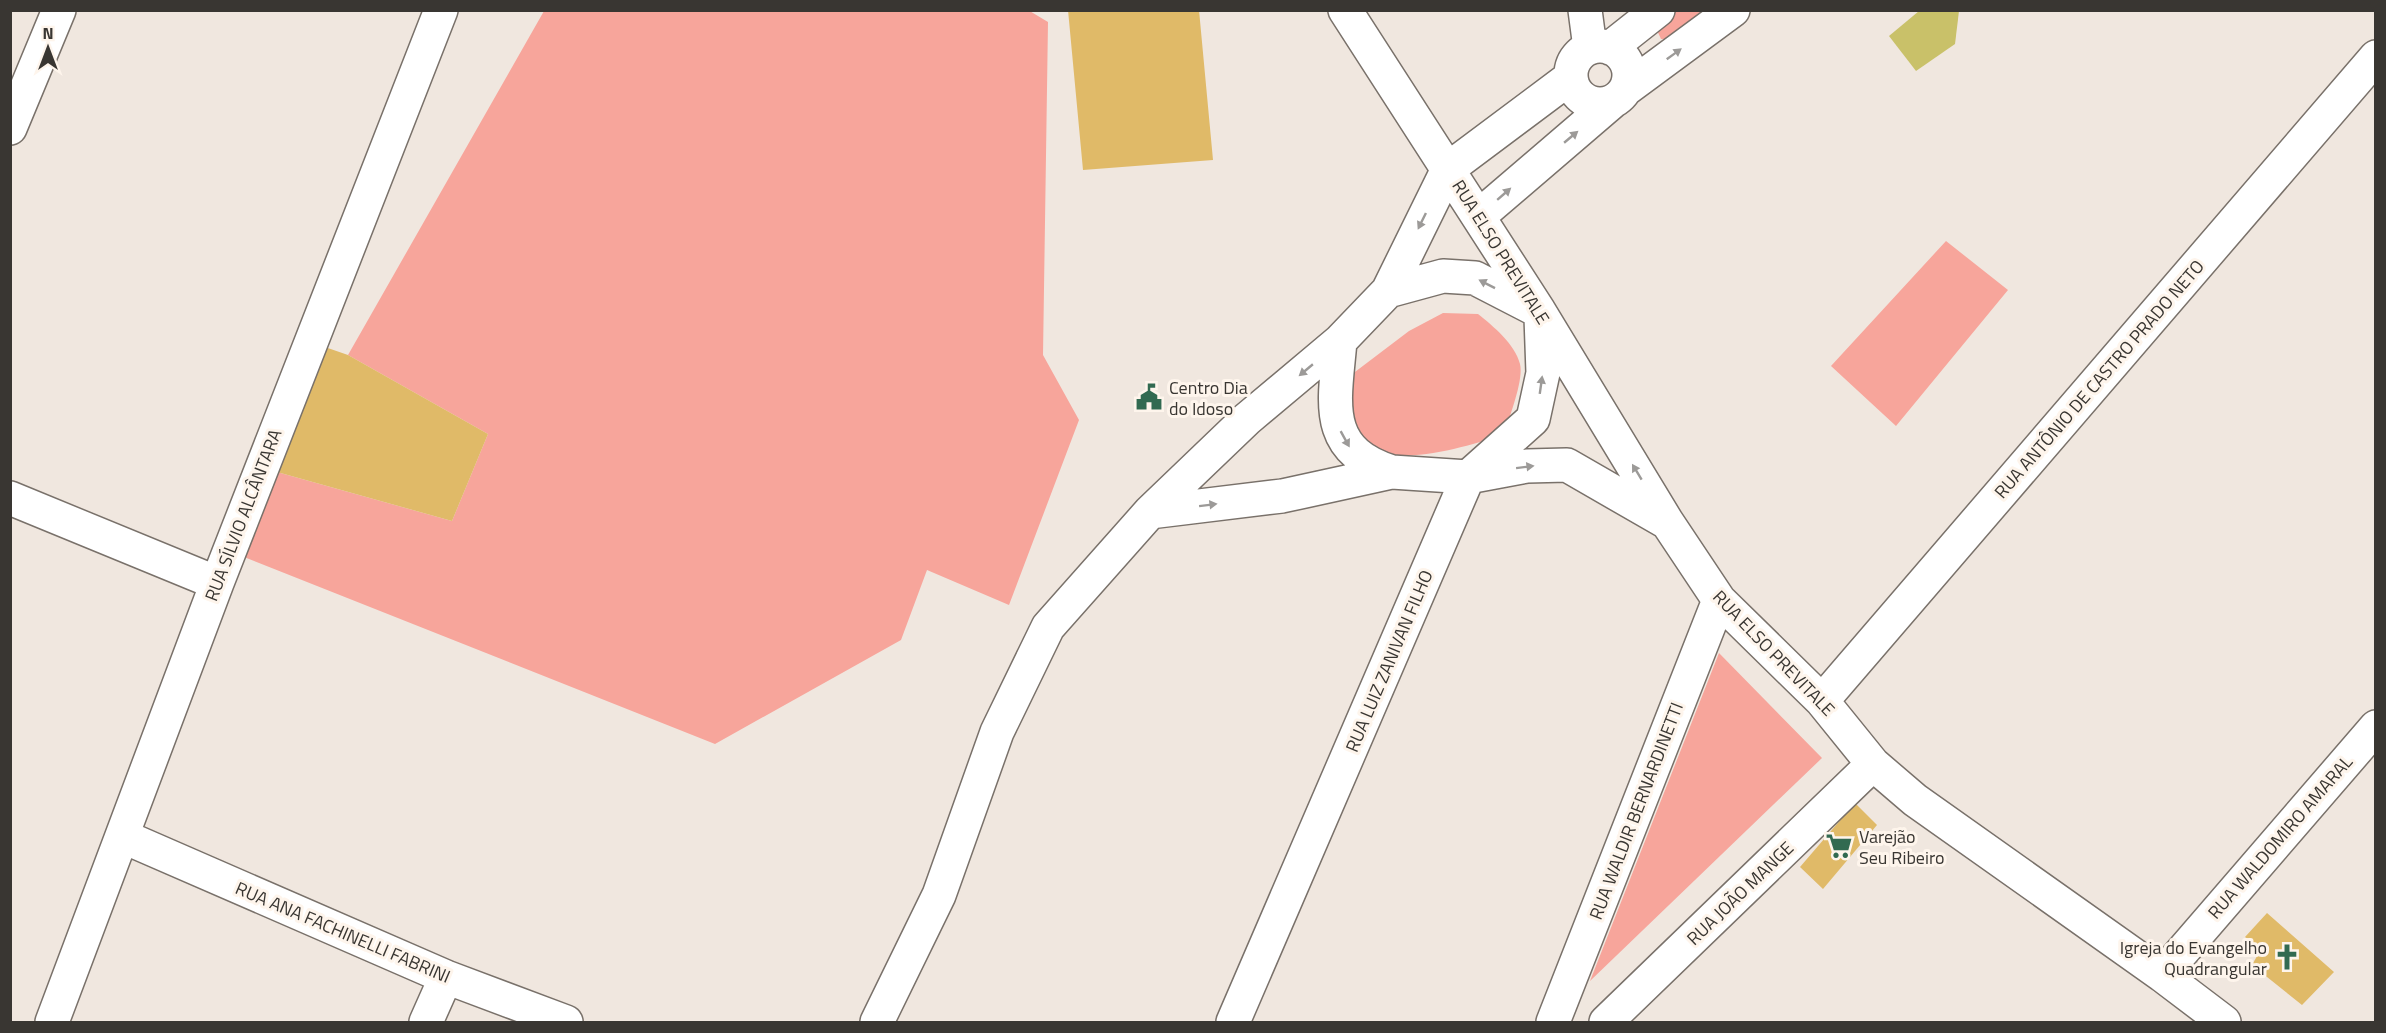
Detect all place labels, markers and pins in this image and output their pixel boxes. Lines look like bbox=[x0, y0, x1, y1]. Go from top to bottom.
place label: Centro Dia do Idoso bbox=[1169, 374, 1248, 422]
public building icon: Centro Dia do Idoso bbox=[1134, 382, 1164, 412]
place label: Varejão Seu Ribeiro bbox=[1859, 823, 1944, 871]
supermarket icon: Varejão Seu Ribeiro bbox=[1824, 831, 1854, 861]
place label: Igreja do Evangelho Quadrangular bbox=[2120, 934, 2267, 982]
church icon: Igreja do Evangelho Quadrangular bbox=[2272, 942, 2302, 972]

